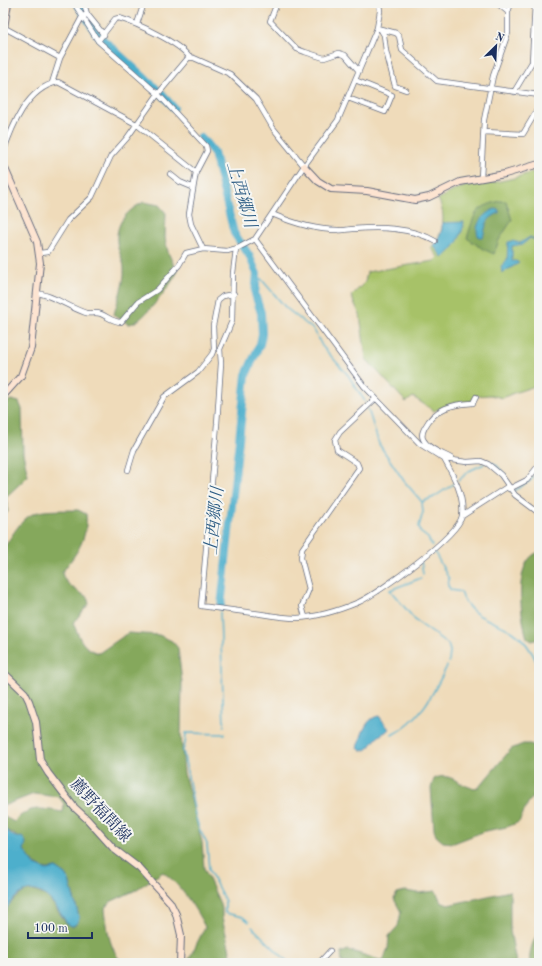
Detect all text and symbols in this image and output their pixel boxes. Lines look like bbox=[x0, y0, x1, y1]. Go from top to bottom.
north arrow bbox=[476, 26, 516, 66]
text: N bbox=[493, 32, 506, 45]
water label: 上西郷川 bbox=[223, 159, 261, 232]
water label: 上西郷川 bbox=[201, 484, 227, 556]
street label: 薦野福間線 bbox=[67, 775, 135, 846]
scale bar bbox=[28, 914, 92, 940]
text: 100 m bbox=[34, 923, 68, 935]

